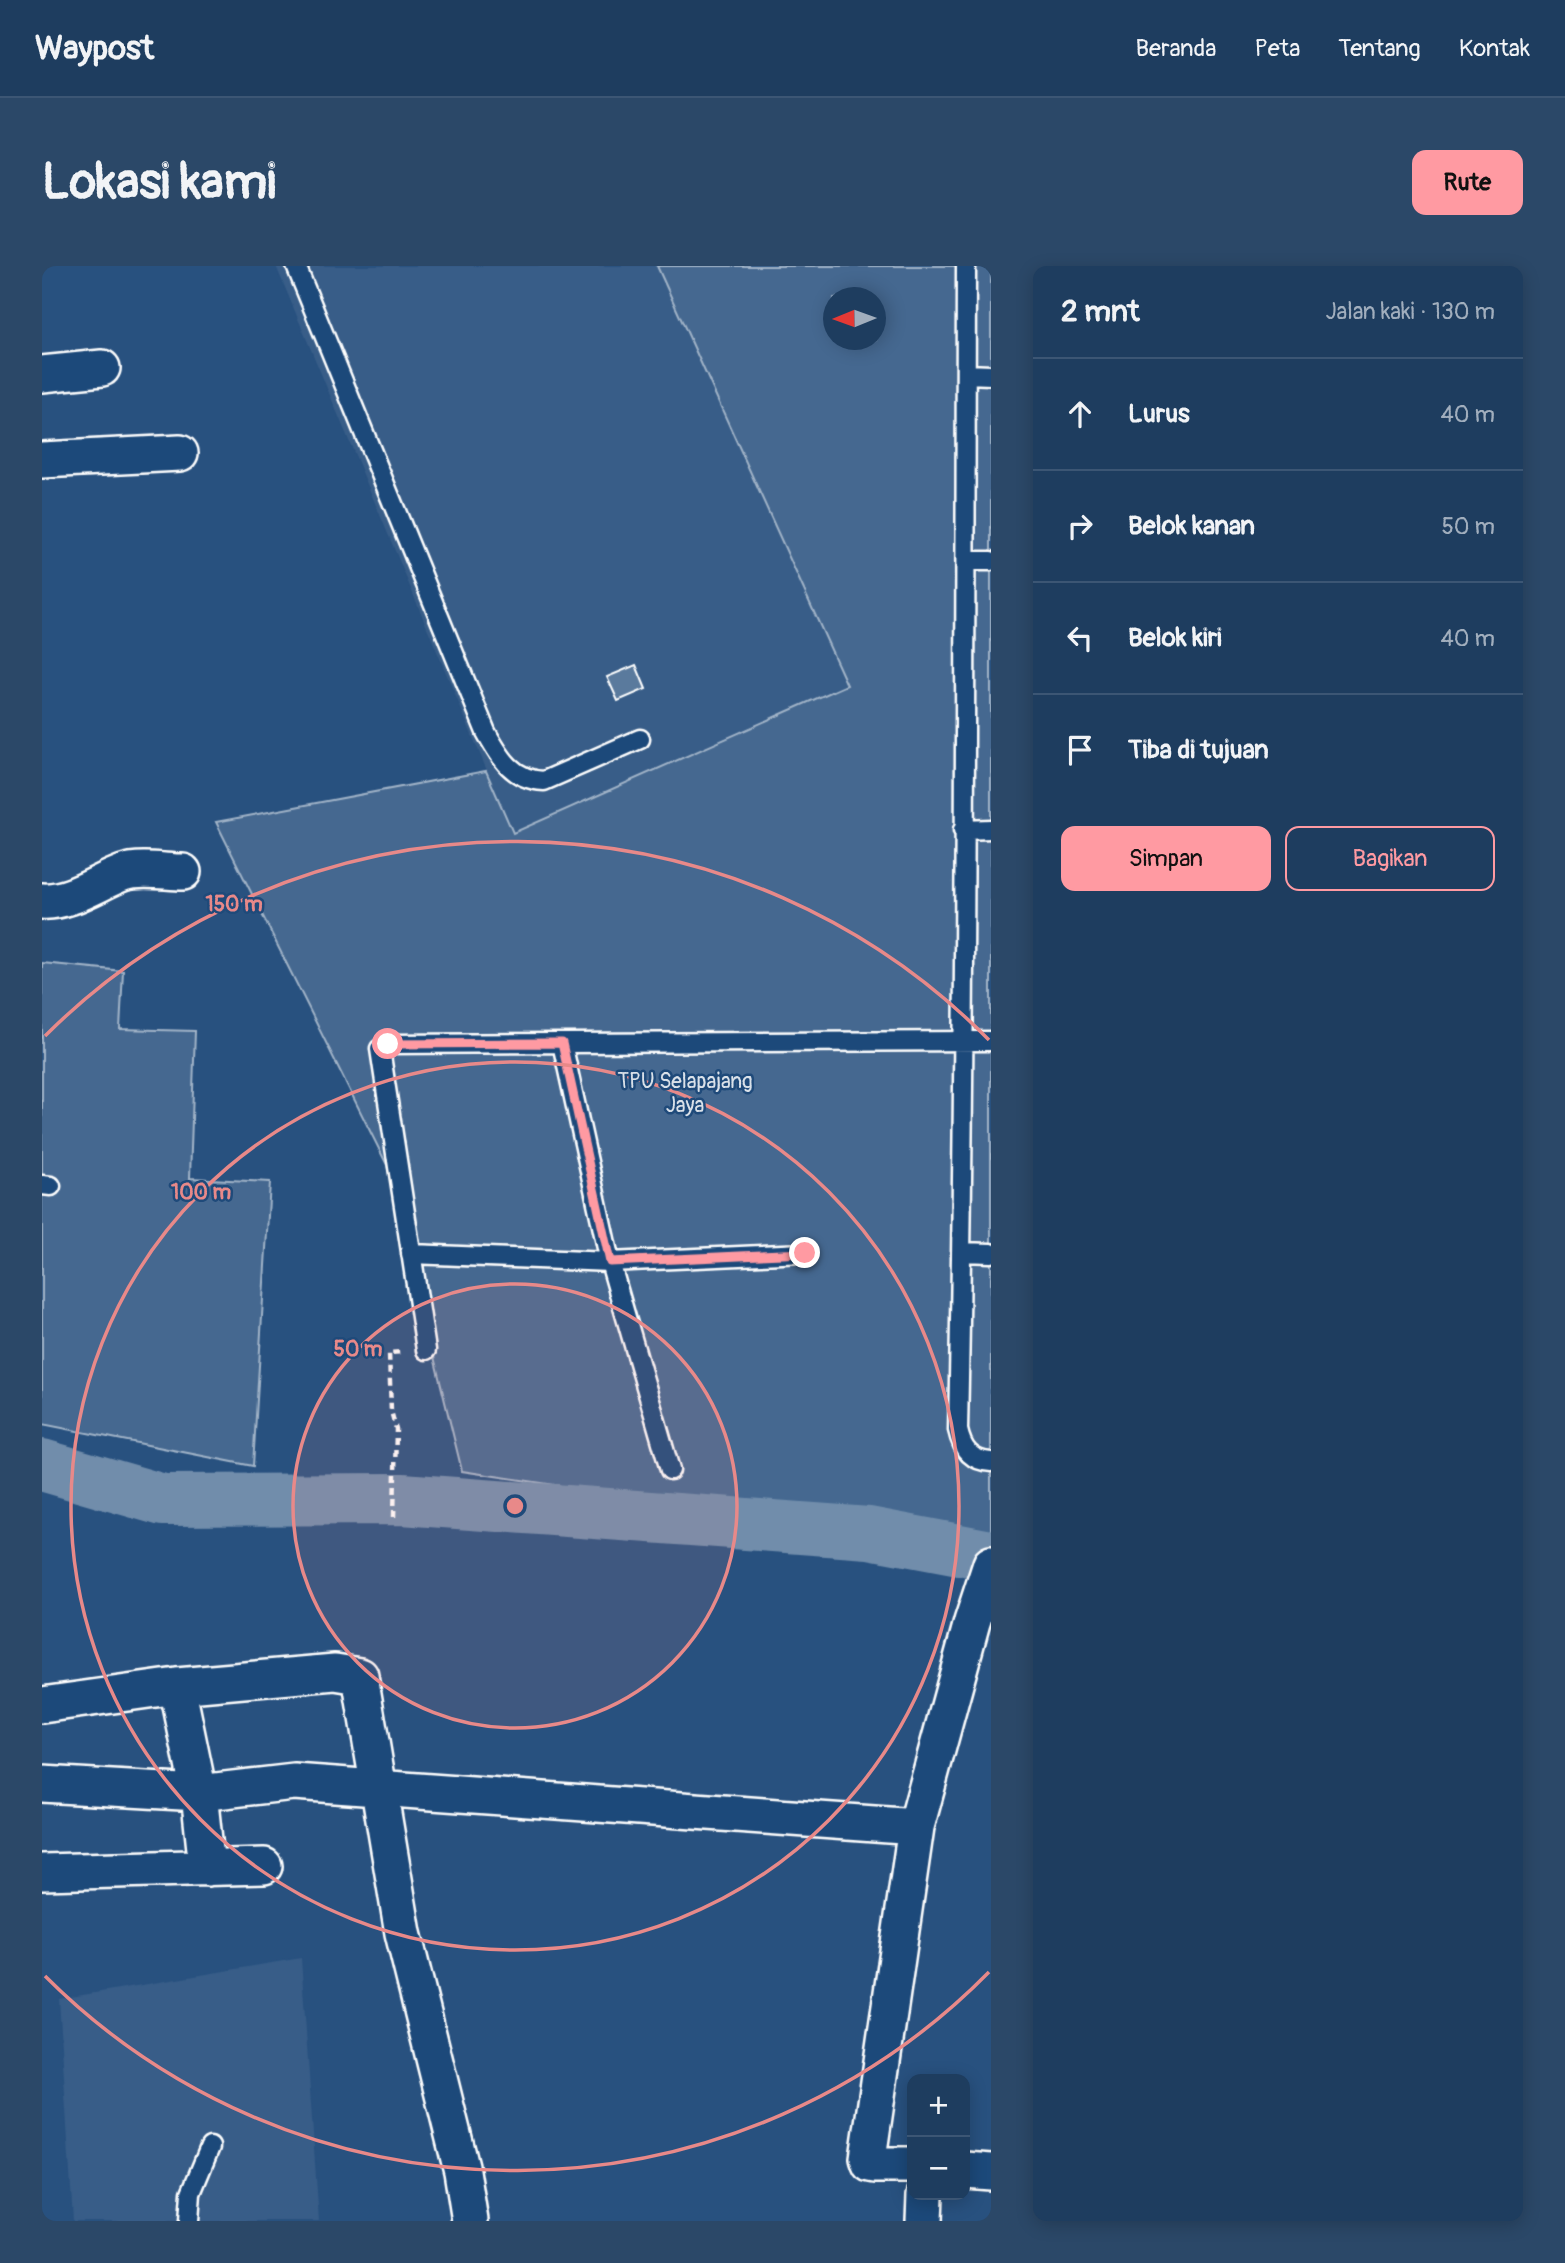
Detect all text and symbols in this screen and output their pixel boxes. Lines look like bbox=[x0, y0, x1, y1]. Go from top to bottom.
text: Waypost bbox=[35, 28, 154, 69]
text: Beranda bbox=[1135, 34, 1216, 63]
text: Peta bbox=[1254, 34, 1300, 63]
text: Tentang bbox=[1338, 34, 1421, 63]
text: Kontak bbox=[1459, 34, 1530, 63]
button: Rute bbox=[1412, 150, 1523, 215]
text: Lokasi kami bbox=[42, 152, 276, 213]
north arrow bbox=[823, 287, 886, 350]
text: 2 mnt bbox=[1061, 293, 1140, 330]
text: Jalan kaki · 130 m bbox=[1325, 297, 1495, 326]
icon: ahead bbox=[1061, 395, 1099, 433]
text: Lurus bbox=[1128, 398, 1190, 430]
text: 40 m bbox=[1441, 400, 1495, 429]
icon: right bbox=[1061, 507, 1099, 545]
text: Belok kanan bbox=[1128, 510, 1255, 542]
text: 50 m bbox=[1441, 512, 1495, 541]
icon: left bbox=[1061, 619, 1099, 657]
text: Belok kiri bbox=[1128, 622, 1222, 654]
text: 40 m bbox=[1441, 624, 1495, 653]
icon: arrive bbox=[1061, 731, 1099, 769]
text: Tiba di tujuan bbox=[1128, 734, 1269, 766]
button: Simpan bbox=[1061, 826, 1271, 891]
button: Bagikan bbox=[1285, 826, 1495, 891]
text: 150 m bbox=[205, 891, 263, 918]
route start bbox=[372, 1028, 403, 1059]
park label: TPU Selapajang Jaya bbox=[617, 1068, 753, 1119]
text: 100 m bbox=[171, 1179, 231, 1206]
route end bbox=[789, 1237, 820, 1268]
text: 50 m bbox=[334, 1336, 383, 1363]
centre of rings bbox=[503, 1494, 527, 1518]
map controls bbox=[907, 2074, 970, 2200]
button: + bbox=[907, 2074, 970, 2137]
button: − bbox=[907, 2137, 970, 2200]

